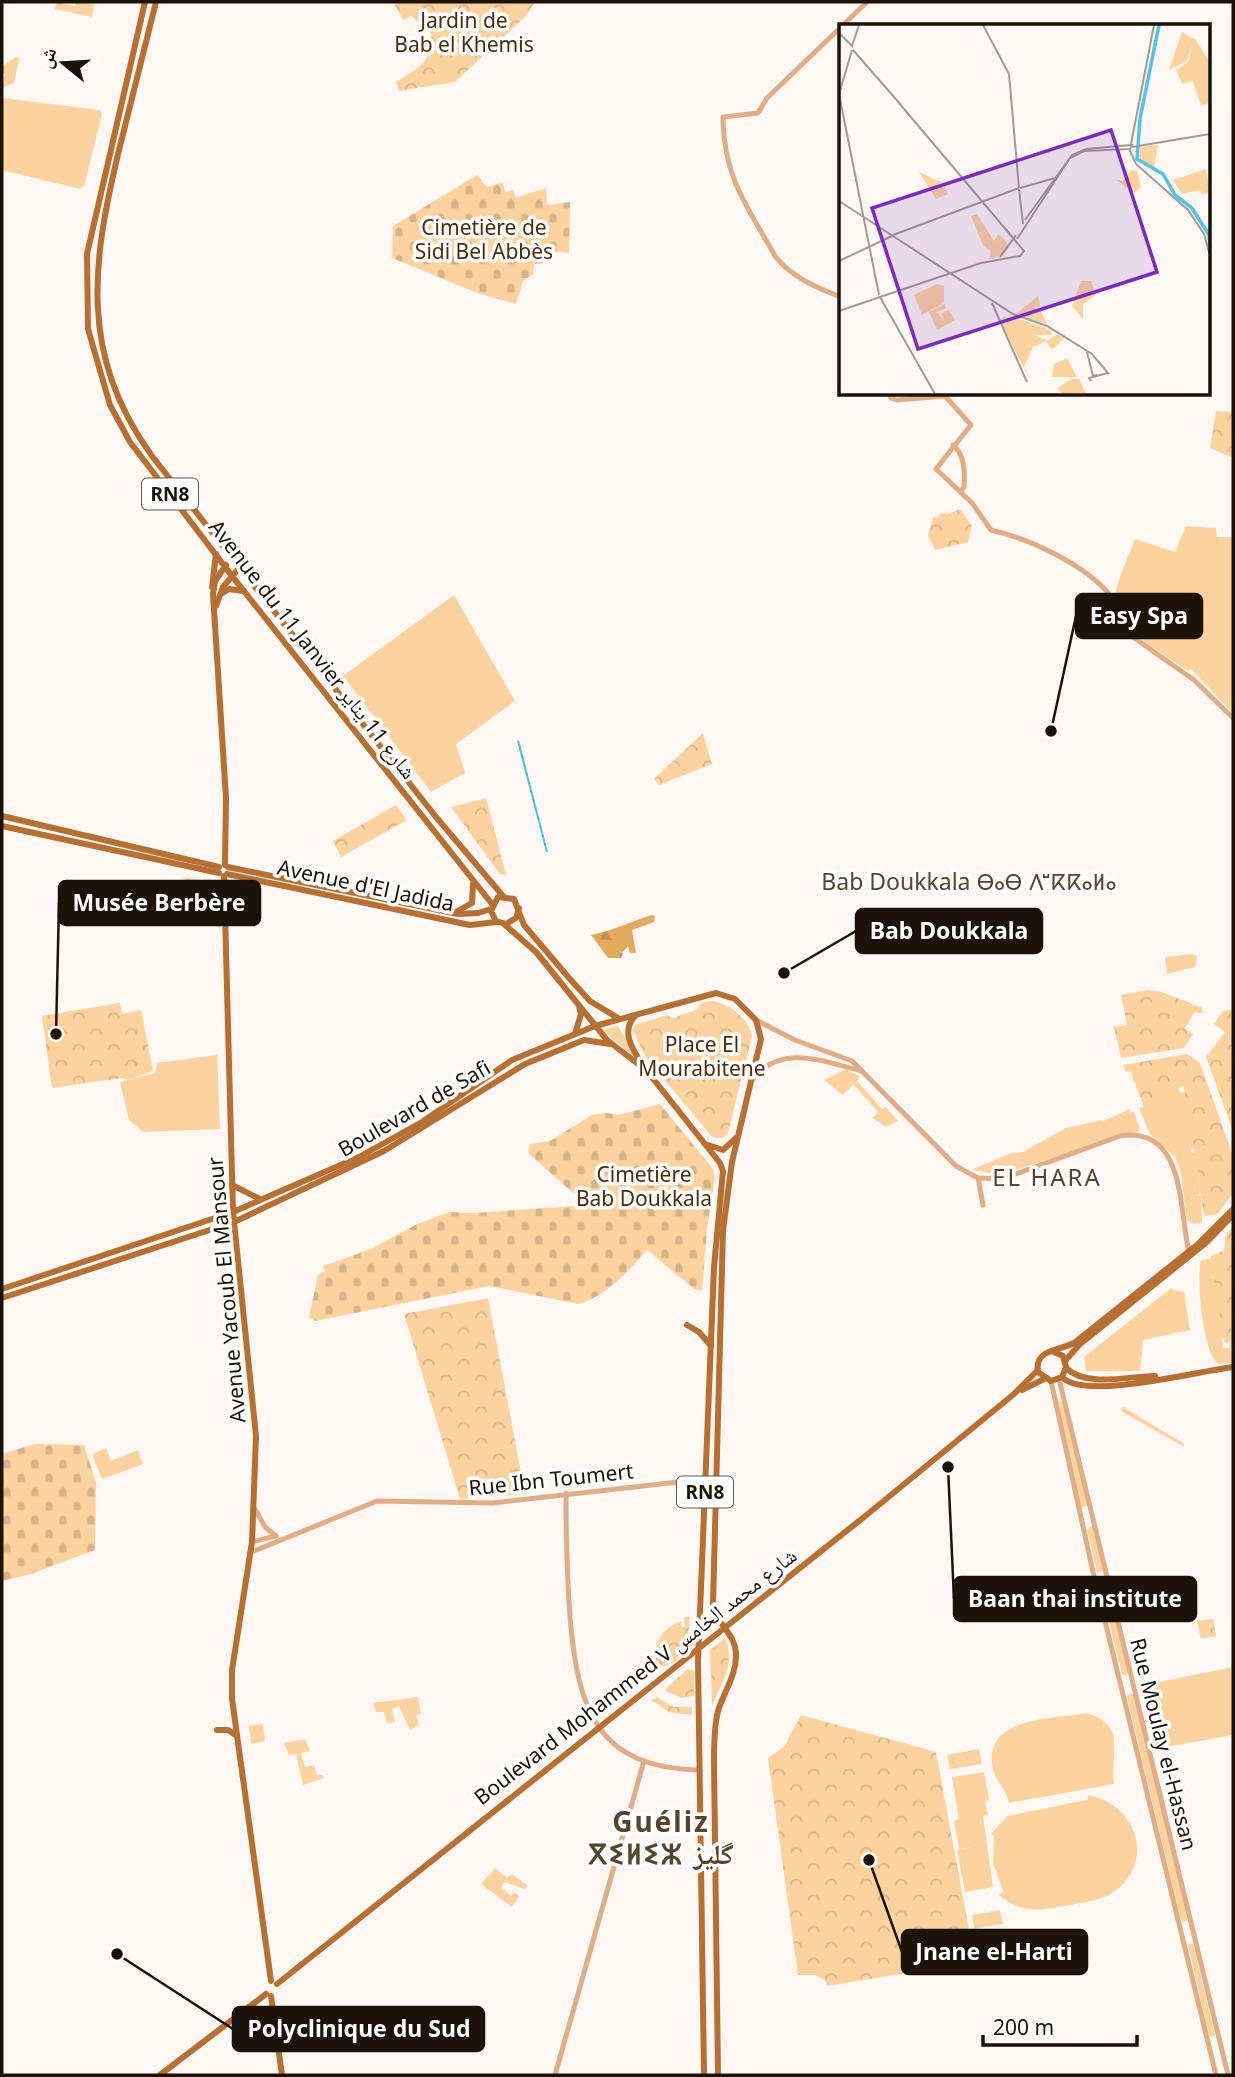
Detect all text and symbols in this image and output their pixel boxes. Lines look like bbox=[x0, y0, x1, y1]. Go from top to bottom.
park label: Jardin de Bab el Khemis bbox=[394, 6, 534, 58]
inset map bbox=[839, 24, 1210, 396]
north arrow bbox=[28, 28, 98, 98]
text: ش bbox=[31, 44, 62, 71]
park label: Cimetière de Sidi Bel Abbès bbox=[415, 213, 553, 265]
road number: RN8 bbox=[142, 478, 198, 509]
street label: Avenue du 11 Janvier شارع 11 يناير bbox=[203, 514, 423, 784]
callout: Easy Spa bbox=[1076, 594, 1202, 638]
text: Easy Spa bbox=[1090, 599, 1188, 631]
street label: Avenue d'El Jadida bbox=[275, 853, 457, 917]
district label: Bab Doukkala ⴱⴰⴱ ⴷⵯⴽⴽⴰⵍⴰ bbox=[821, 865, 1117, 897]
callout: Musée Berbère bbox=[59, 881, 260, 925]
text: Musée Berbère bbox=[73, 886, 245, 918]
callout: Bab Doukkala bbox=[856, 909, 1042, 953]
text: Bab Doukkala bbox=[870, 914, 1028, 946]
park label: Place El Mourabitene bbox=[638, 1030, 766, 1082]
street label: Boulevard de Safi bbox=[333, 1053, 495, 1163]
street label: Avenue Yacoub El Mansour bbox=[200, 1156, 252, 1424]
park label: Cimetière Bab Doukkala bbox=[576, 1160, 712, 1212]
district label: EL HARA bbox=[992, 1160, 1102, 1193]
street label: Rue Ibn Toumert bbox=[467, 1456, 635, 1502]
road number: RN8 bbox=[677, 1476, 733, 1508]
street label: Boulevard Mohammed V شارع محمد الخامس bbox=[468, 1541, 802, 1811]
callout: Baan thai institute bbox=[954, 1577, 1196, 1621]
text: Baan thai institute bbox=[968, 1582, 1182, 1614]
street label: Rue Moulay el-Hassan bbox=[1124, 1635, 1204, 1853]
district label: Guéliz ⴳⵉⵍⵉⵣ گليز bbox=[588, 1802, 734, 1872]
callout: Jnane el-Harti bbox=[902, 1930, 1087, 1974]
text: Jnane el-Harti bbox=[913, 1935, 1073, 1967]
scale bar bbox=[983, 2004, 1137, 2048]
callout: Polyclinique du Sud bbox=[233, 2007, 484, 2051]
text: Polyclinique du Sud bbox=[248, 2012, 470, 2044]
text: 200 m bbox=[993, 2013, 1054, 2041]

